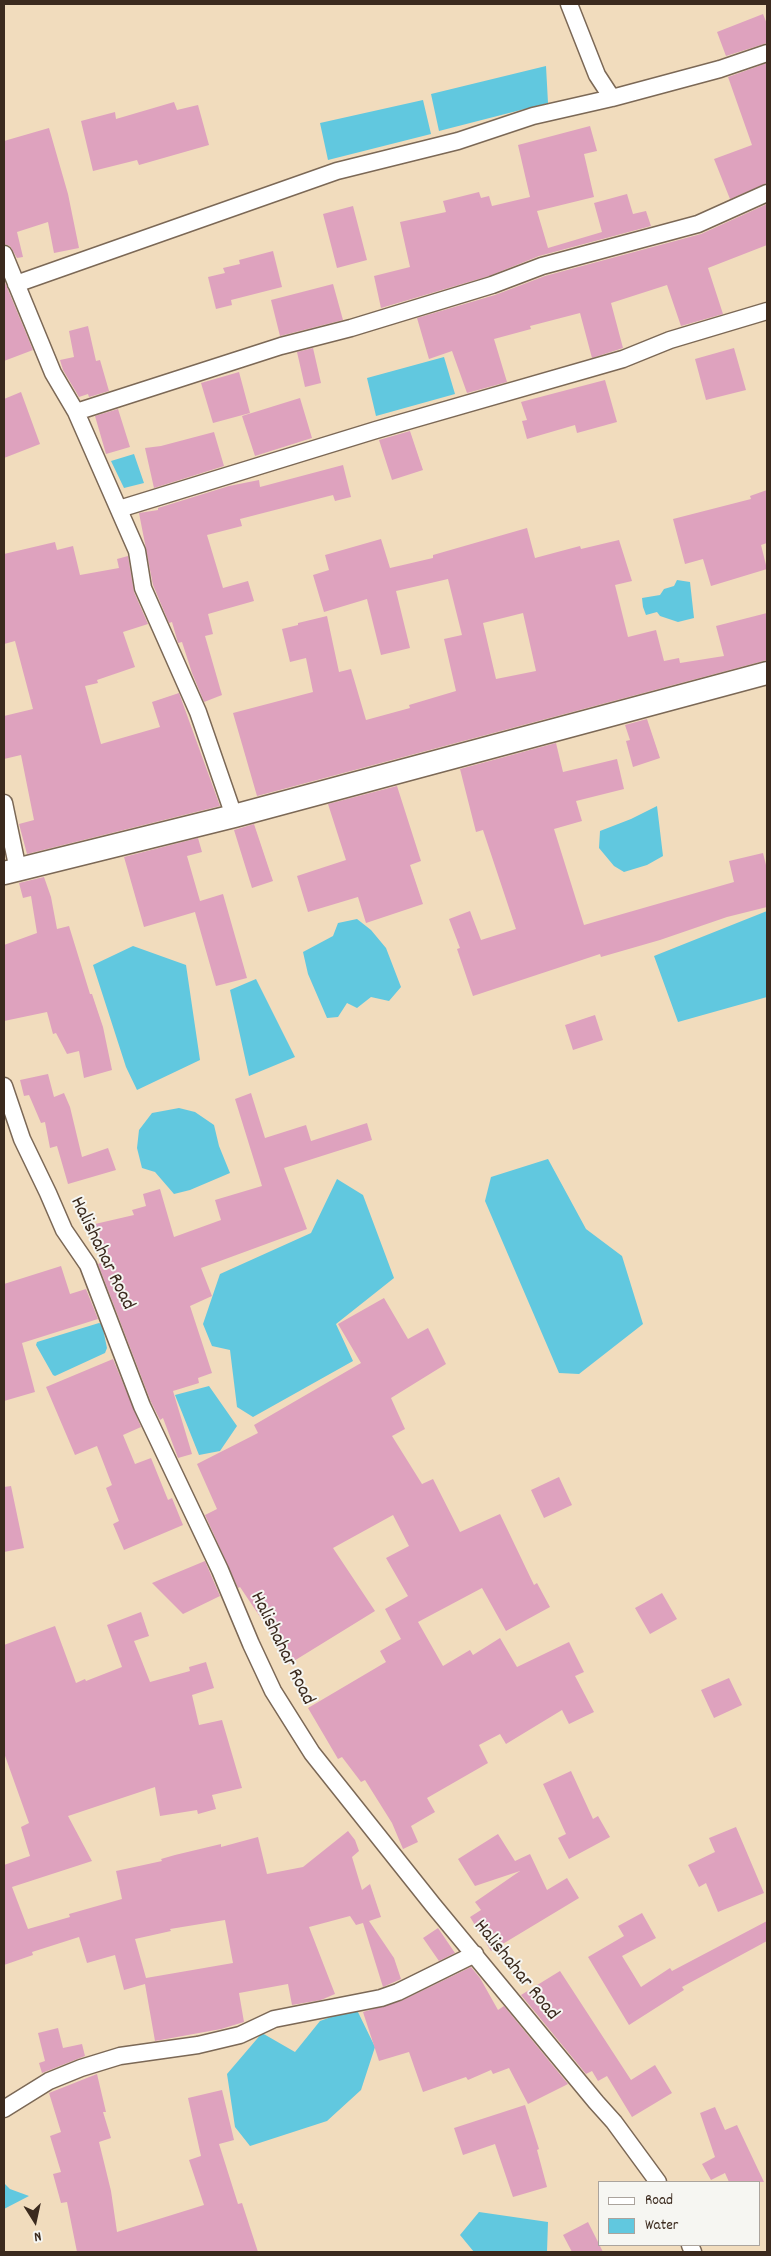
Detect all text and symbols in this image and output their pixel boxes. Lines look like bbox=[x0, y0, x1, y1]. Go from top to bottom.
street label: Halishahar Road bbox=[63, 1193, 139, 1315]
street label: Halishahar Road bbox=[243, 1588, 319, 1710]
street label: Halishahar Road bbox=[467, 1916, 563, 2026]
legend bbox=[598, 2181, 761, 2246]
text: Road bbox=[645, 2190, 673, 2212]
north arrow bbox=[10, 2196, 60, 2246]
text: Water bbox=[645, 2215, 678, 2237]
text: N bbox=[32, 2225, 43, 2246]

